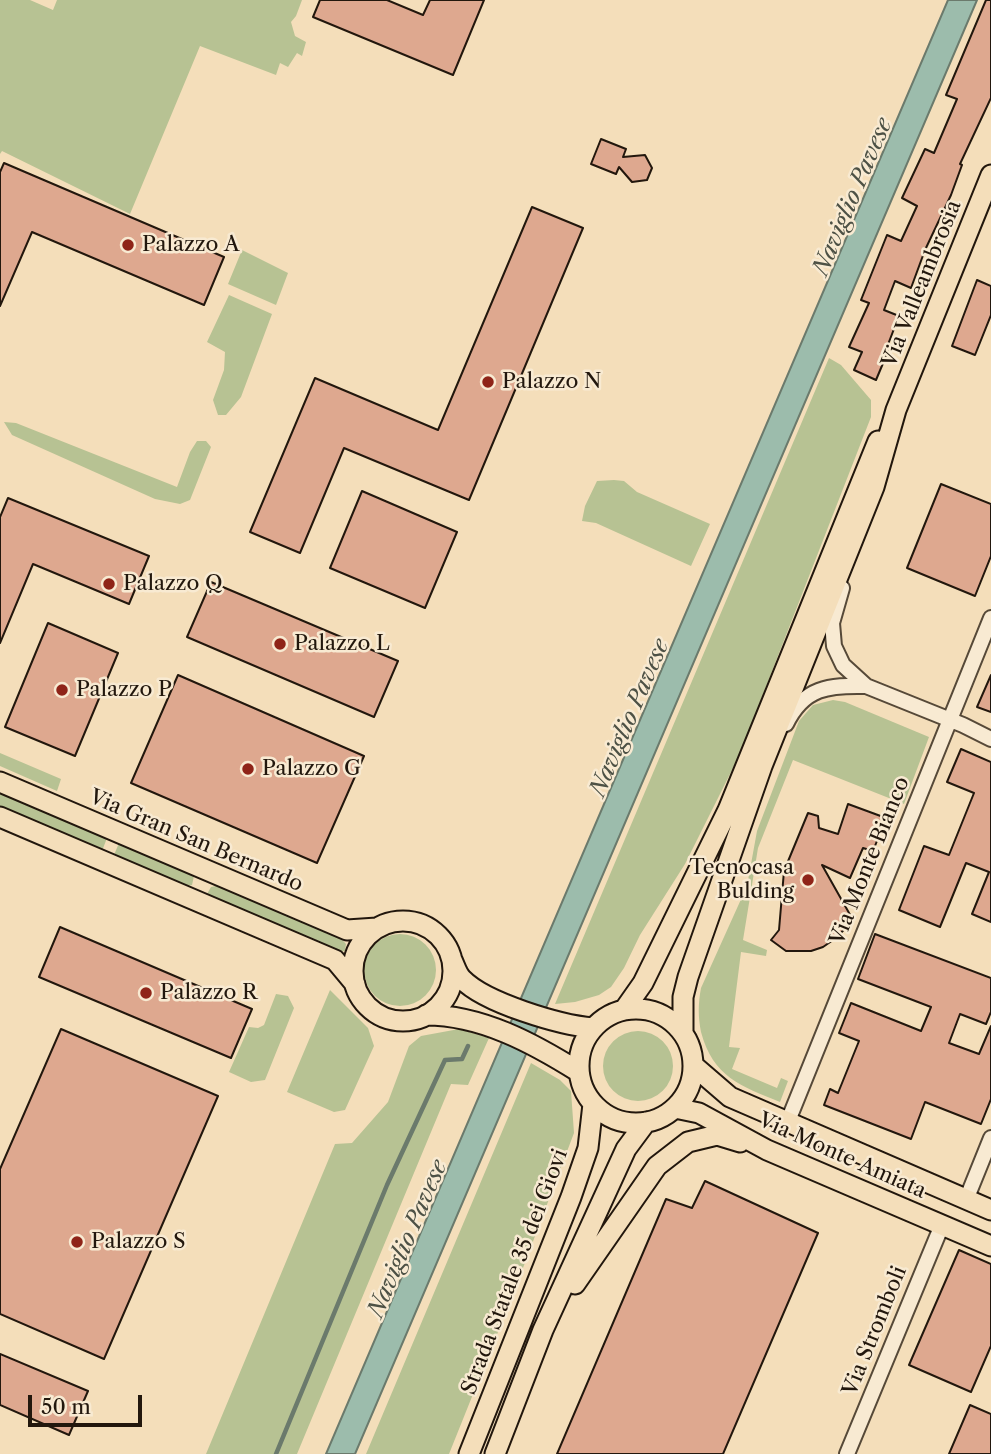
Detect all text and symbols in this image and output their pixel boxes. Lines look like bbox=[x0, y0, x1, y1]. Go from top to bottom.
water label: Naviglio Pavese bbox=[807, 114, 899, 280]
street label: Via Valleambrosia bbox=[877, 197, 967, 371]
place label: Palazzo A bbox=[142, 232, 240, 258]
marker: Palazzo A bbox=[120, 237, 136, 253]
place label: Palazzo N bbox=[502, 369, 601, 395]
marker: Palazzo N bbox=[480, 374, 496, 390]
place label: Palazzo Q bbox=[123, 571, 223, 597]
marker: Palazzo Q bbox=[101, 576, 117, 592]
place label: Palazzo L bbox=[294, 631, 390, 657]
water label: Naviglio Pavese bbox=[584, 635, 676, 801]
marker: Palazzo L bbox=[272, 636, 288, 652]
place label: Palazzo P bbox=[76, 677, 172, 703]
marker: Palazzo P bbox=[54, 682, 70, 698]
place label: Palazzo G bbox=[262, 756, 361, 782]
marker: Palazzo G bbox=[240, 761, 256, 777]
street label: Via Monte Bianco bbox=[825, 773, 915, 949]
street label: Via Gran San Bernardo bbox=[85, 785, 307, 897]
place label: Tecnocasa Bulding bbox=[689, 855, 794, 905]
marker: Tecnocasa Bulding bbox=[800, 872, 816, 888]
place label: Palazzo R bbox=[160, 980, 257, 1006]
marker: Palazzo R bbox=[138, 985, 154, 1001]
street label: Via Monte Amiata bbox=[754, 1108, 930, 1204]
street label: Strada Statale 35 dei Giovi bbox=[456, 1146, 574, 1398]
water label: Naviglio Pavese bbox=[362, 1156, 454, 1322]
place label: Palazzo S bbox=[91, 1229, 186, 1255]
marker: Palazzo S bbox=[69, 1234, 85, 1250]
street label: Via Stromboli bbox=[838, 1263, 912, 1399]
scale bar bbox=[32, 1380, 145, 1424]
text: 50 m bbox=[41, 1394, 91, 1419]

